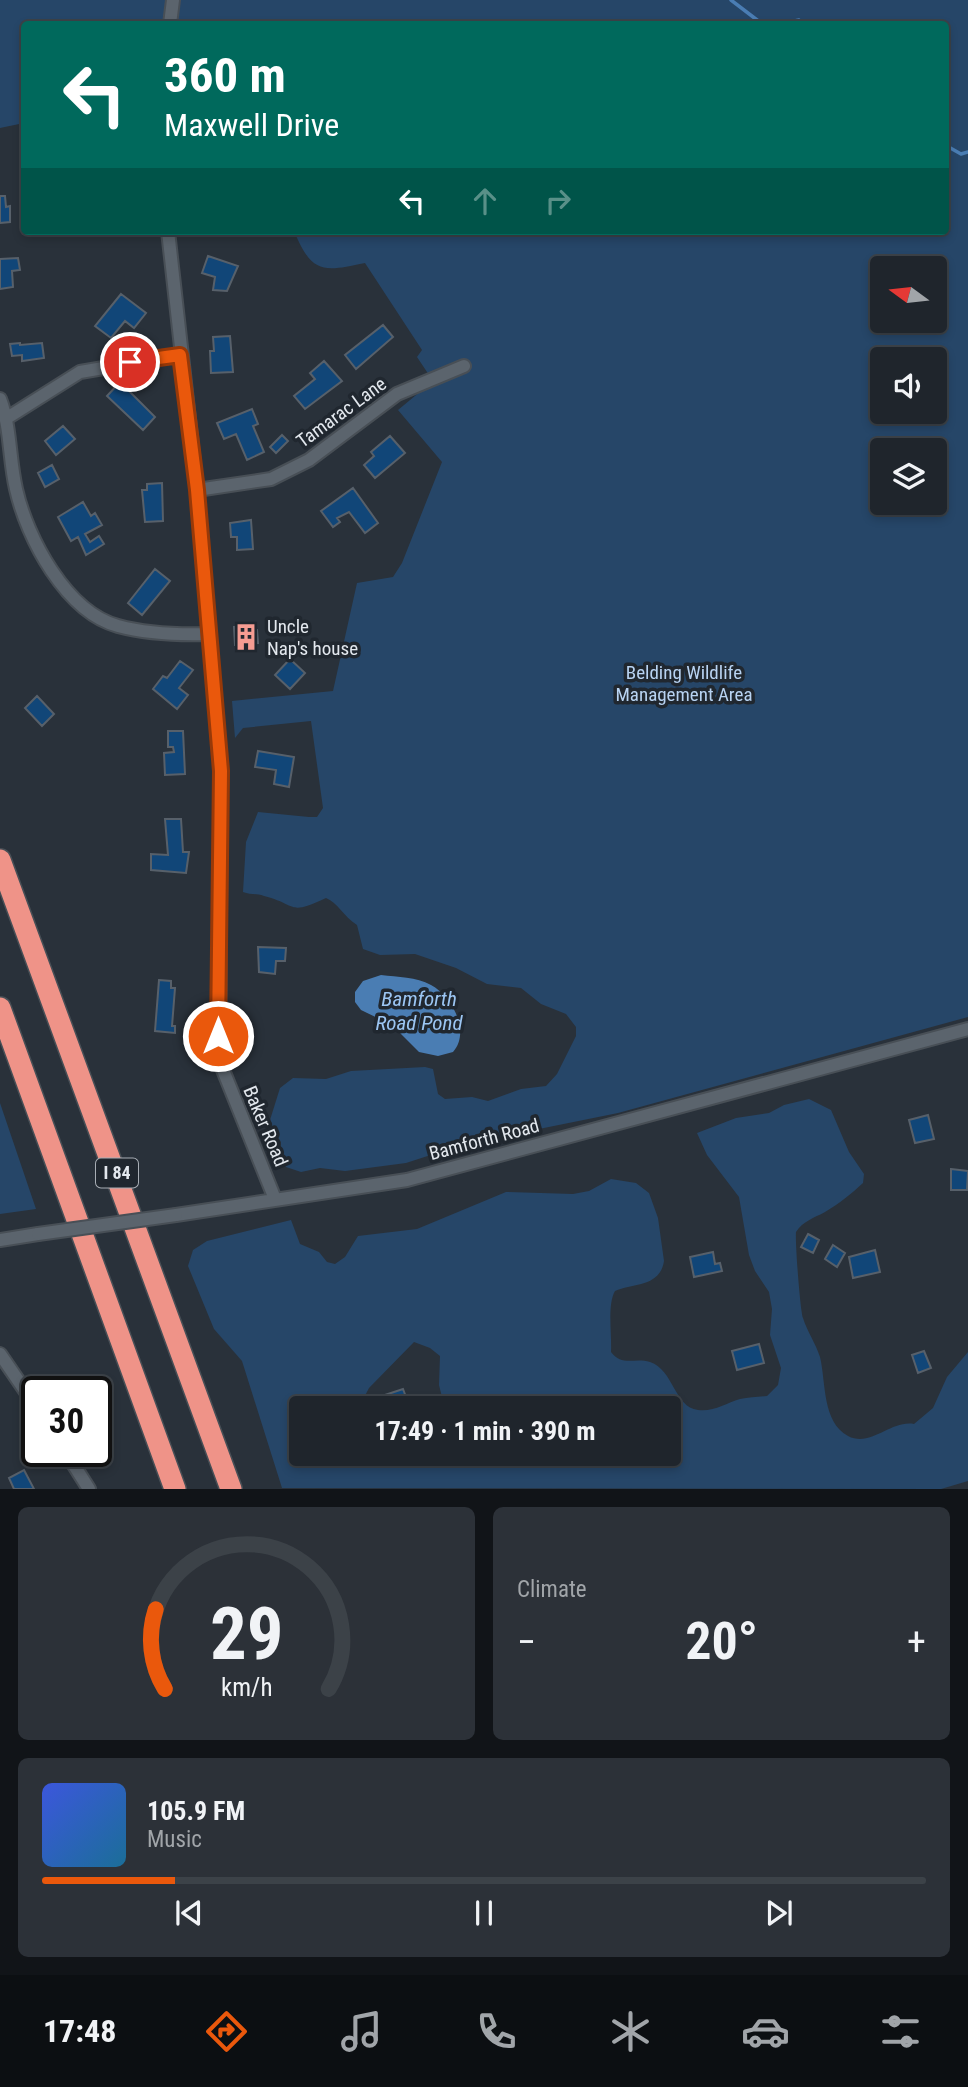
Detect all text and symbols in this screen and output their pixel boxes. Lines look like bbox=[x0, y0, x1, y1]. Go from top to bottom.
text: 360 m bbox=[164, 47, 286, 104]
icon: left bbox=[49, 49, 140, 140]
text: Maxwell Drive bbox=[164, 106, 339, 144]
icon: left bbox=[393, 182, 431, 220]
icon: ahead bbox=[466, 182, 504, 220]
icon: right bbox=[539, 182, 577, 220]
north arrow bbox=[870, 256, 947, 332]
map controls bbox=[870, 256, 947, 515]
pin bbox=[100, 332, 160, 392]
icon: arrive bbox=[111, 343, 149, 381]
button: sound bbox=[870, 347, 947, 424]
street label: Tamarac Lane bbox=[292, 372, 391, 453]
button: layers bbox=[870, 438, 947, 515]
place label: Uncle Nap's house bbox=[267, 615, 358, 660]
building icon: Uncle Nap's house bbox=[231, 622, 261, 652]
park label: Belding Wildlife Management Area bbox=[615, 661, 753, 706]
water label: Bamforth Road Pond bbox=[375, 987, 463, 1035]
position arrow bbox=[181, 999, 255, 1073]
street label: Baker Road bbox=[238, 1083, 293, 1170]
street label: Bamforth Road bbox=[427, 1114, 542, 1165]
road number: I 84 bbox=[96, 1158, 138, 1188]
speed limit sign: 30 bbox=[21, 1376, 112, 1467]
text: 17:49 · 1 min · 390 m bbox=[375, 1416, 595, 1446]
text: Climate bbox=[517, 1576, 587, 1603]
text: 29 bbox=[210, 1592, 283, 1678]
text: 20° bbox=[685, 1611, 758, 1672]
text: − bbox=[517, 1620, 536, 1664]
text: + bbox=[907, 1620, 926, 1664]
text: km/h bbox=[221, 1673, 272, 1702]
text: 105.9 FM bbox=[147, 1796, 245, 1826]
text: Music bbox=[147, 1826, 202, 1853]
icon: previous bbox=[170, 1894, 208, 1932]
icon: pause bbox=[465, 1894, 503, 1932]
icon: next bbox=[760, 1894, 798, 1932]
icon: directions bbox=[202, 2007, 251, 2056]
icon: music bbox=[337, 2007, 386, 2056]
icon: phone bbox=[472, 2007, 521, 2056]
icon: climate bbox=[606, 2007, 655, 2056]
icon: car bbox=[741, 2007, 790, 2056]
icon: filters bbox=[876, 2007, 925, 2056]
text: 17:48 bbox=[43, 2012, 116, 2050]

